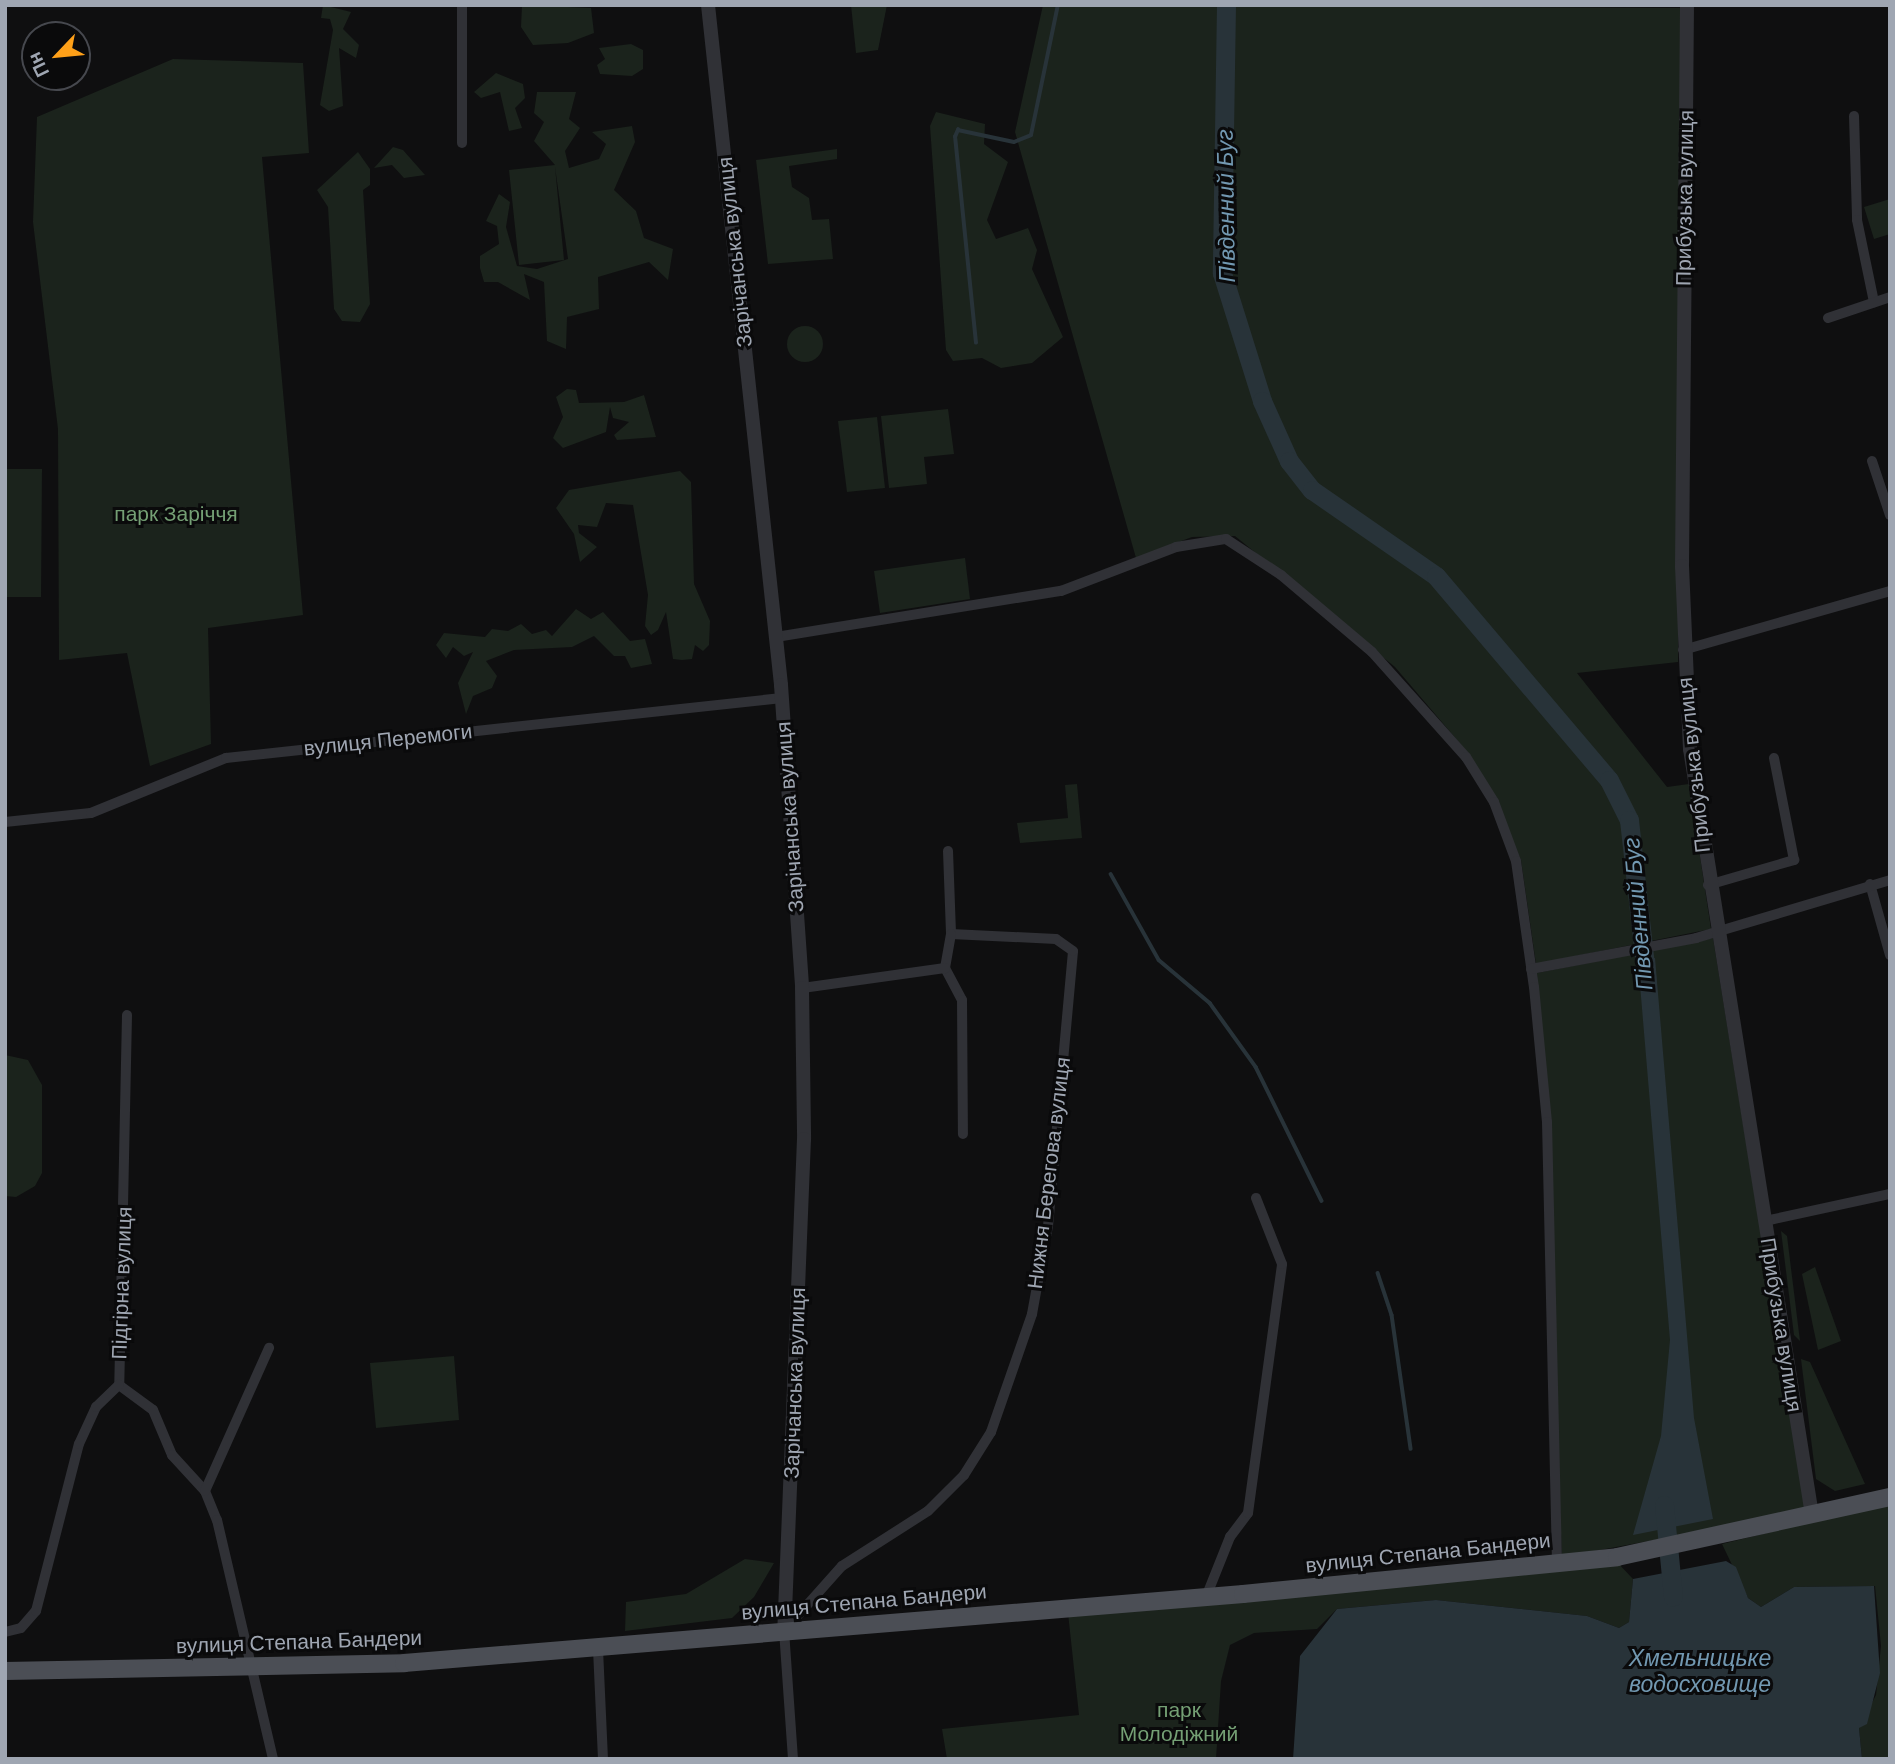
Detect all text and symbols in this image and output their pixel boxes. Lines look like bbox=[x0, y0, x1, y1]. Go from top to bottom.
north arrow bbox=[21, 21, 91, 91]
text: Пн bbox=[22, 48, 55, 81]
street label: Прибузька вулиця bbox=[1671, 110, 1699, 286]
water label: Південний Буг bbox=[1211, 129, 1241, 283]
street label: Зарічанська вулиця bbox=[712, 156, 758, 348]
park label: парк Заріччя bbox=[114, 501, 238, 527]
street label: Прибузька вулиця bbox=[1672, 676, 1716, 854]
street label: вулиця Перемоги bbox=[302, 719, 474, 761]
street label: Зарічанська вулиця bbox=[771, 721, 809, 913]
water label: Південний Буг bbox=[1618, 836, 1658, 992]
street label: Нижня Берегова вулиця bbox=[1022, 1056, 1076, 1290]
street label: Підгірна вулиця bbox=[107, 1206, 137, 1360]
street label: Прибузька вулиця bbox=[1755, 1236, 1807, 1414]
street label: Зарічанська вулиця bbox=[779, 1287, 811, 1479]
street label: вулиця Степана Бандери bbox=[1304, 1528, 1552, 1578]
street label: вулиця Степана Бандери bbox=[740, 1579, 988, 1625]
street label: вулиця Степана Бандери bbox=[176, 1625, 422, 1659]
water label: Хмельницьке водосховище bbox=[1629, 1644, 1771, 1698]
park label: парк Молодіжний bbox=[1120, 1697, 1238, 1747]

